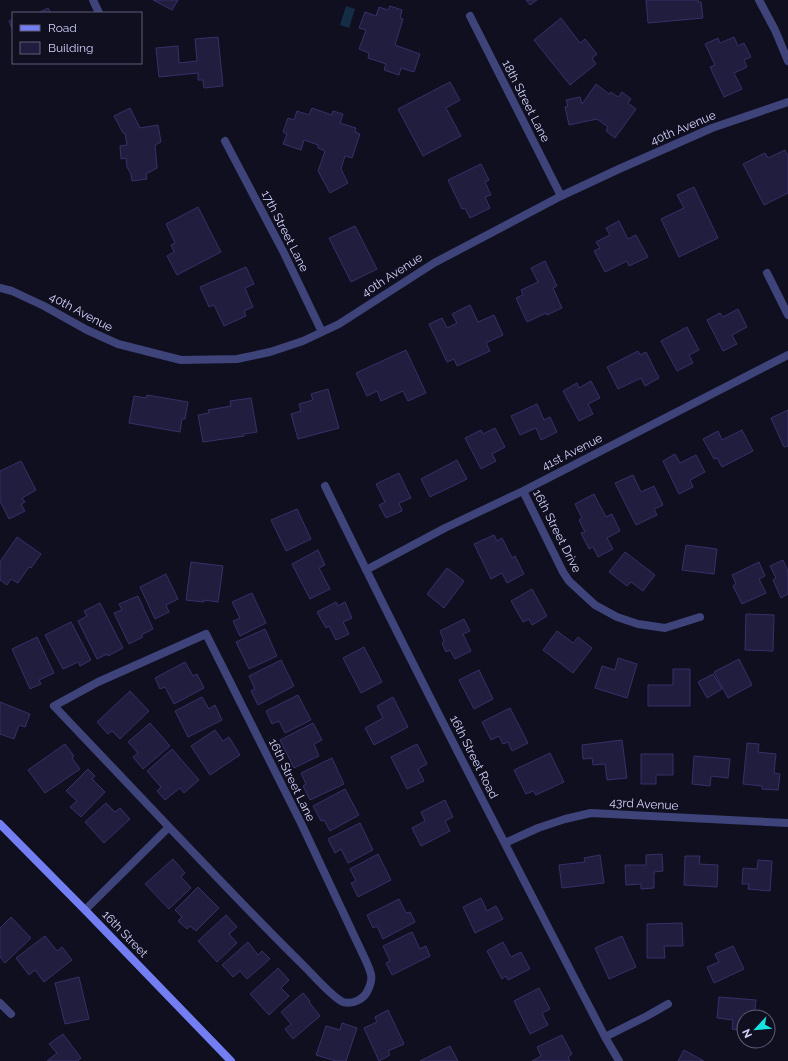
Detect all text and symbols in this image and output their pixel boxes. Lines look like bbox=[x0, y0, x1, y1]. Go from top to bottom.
legend bbox=[12, 12, 142, 64]
text: Road bbox=[48, 21, 77, 35]
text: Building bbox=[48, 41, 94, 55]
street label: 18th Street Lane bbox=[499, 58, 553, 144]
street label: 40th Avenue bbox=[648, 108, 718, 148]
street label: 17th Street Lane bbox=[258, 188, 312, 274]
street label: 40th Avenue bbox=[359, 250, 425, 300]
street label: 40th Avenue bbox=[47, 289, 115, 335]
street label: 41st Avenue bbox=[539, 431, 605, 473]
street label: 16th Street Drive bbox=[530, 487, 584, 575]
street label: 16th Street Road bbox=[447, 713, 501, 801]
street label: 16th Street Lane bbox=[266, 736, 318, 824]
street label: 43rd Avenue bbox=[609, 795, 679, 813]
street label: 16th Street bbox=[99, 908, 151, 960]
north arrow bbox=[736, 1009, 776, 1049]
text: N bbox=[740, 1027, 755, 1040]

